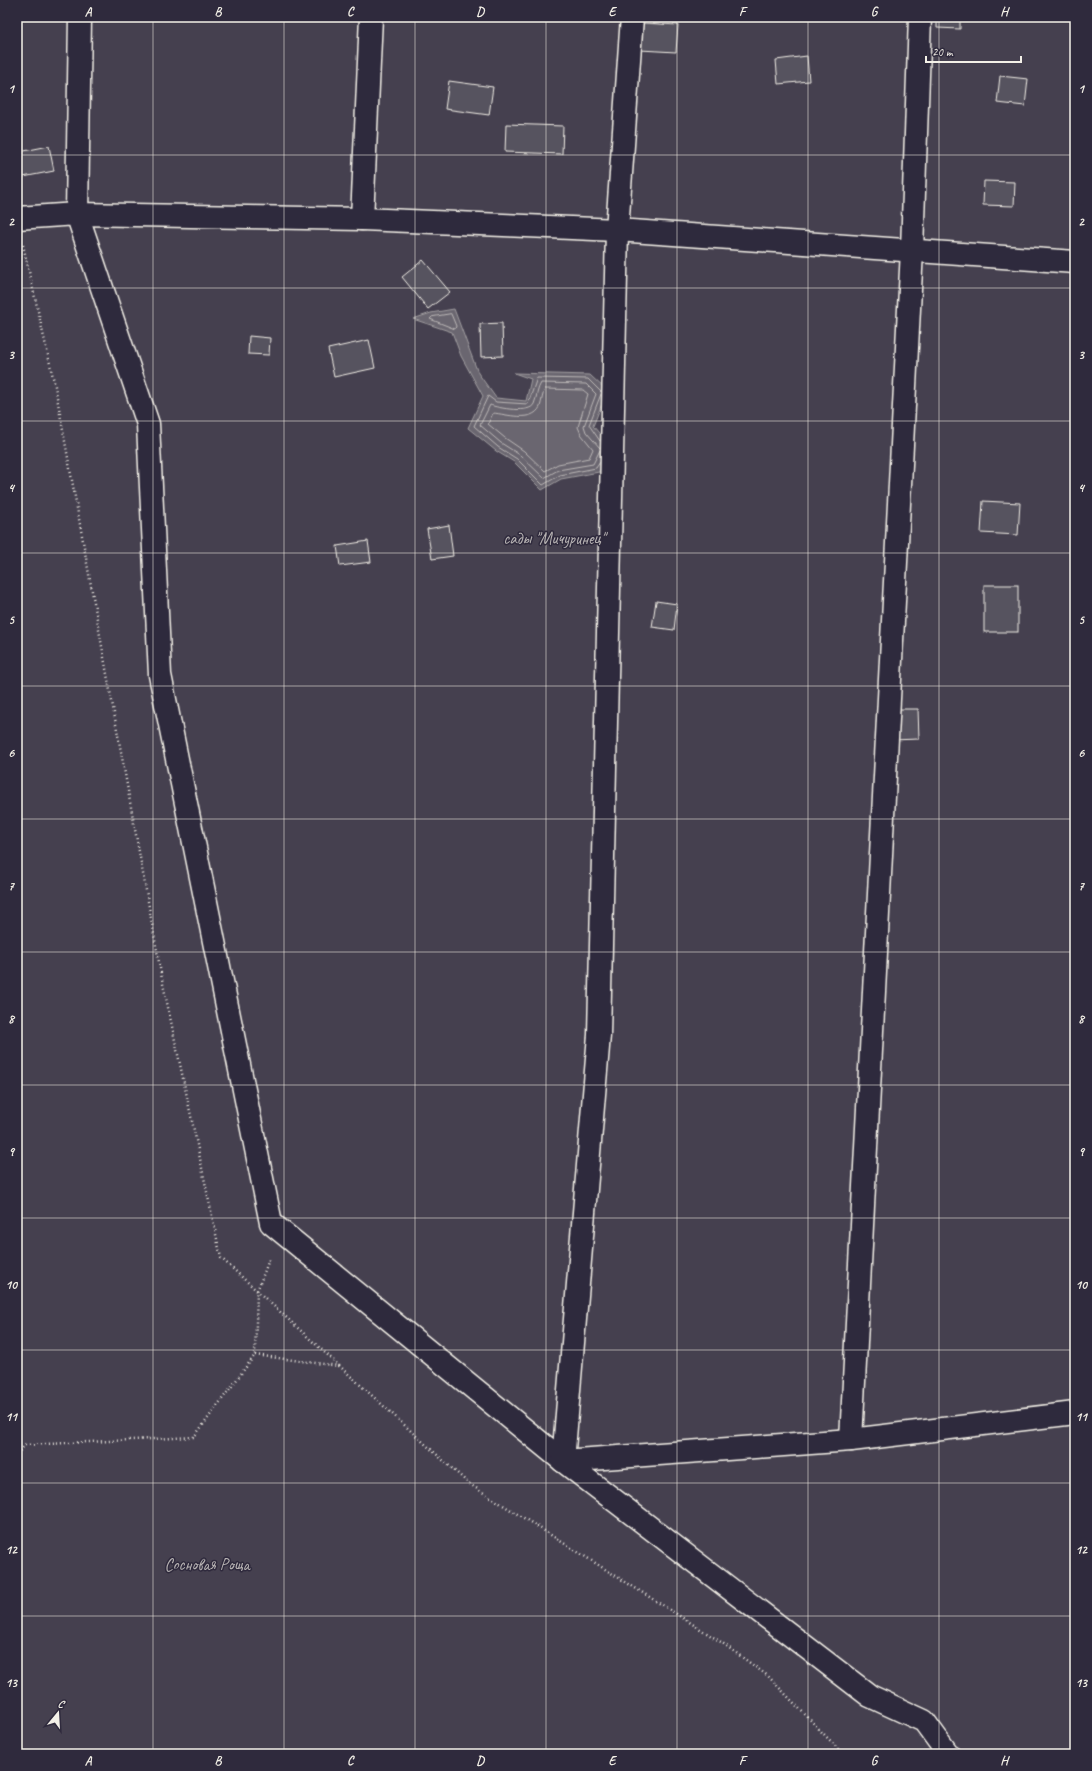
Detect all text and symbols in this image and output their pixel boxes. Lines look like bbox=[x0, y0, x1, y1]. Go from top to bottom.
text: A bbox=[85, 4, 93, 20]
text: B bbox=[215, 4, 223, 20]
text: C bbox=[347, 4, 355, 20]
text: D bbox=[476, 4, 485, 20]
text: E bbox=[609, 4, 618, 20]
text: F bbox=[739, 4, 748, 20]
text: G bbox=[871, 4, 879, 20]
text: H bbox=[1000, 4, 1010, 20]
scale bar bbox=[926, 38, 1021, 64]
text: 20 m bbox=[932, 44, 954, 60]
text: 1 bbox=[8, 81, 16, 97]
text: 1 bbox=[1078, 81, 1086, 97]
text: 2 bbox=[8, 214, 15, 230]
text: 2 bbox=[1078, 214, 1085, 230]
text: 3 bbox=[8, 347, 15, 363]
text: 3 bbox=[1078, 347, 1085, 363]
text: 4 bbox=[8, 480, 16, 496]
text: 4 bbox=[1078, 480, 1086, 496]
park label: сады "Мичуринец" bbox=[503, 528, 609, 549]
text: 5 bbox=[8, 612, 15, 628]
text: 5 bbox=[1078, 612, 1085, 628]
text: 6 bbox=[8, 745, 15, 761]
text: 6 bbox=[1078, 745, 1085, 761]
text: 7 bbox=[8, 878, 15, 894]
text: 7 bbox=[1078, 878, 1085, 894]
text: 8 bbox=[8, 1011, 16, 1027]
text: 8 bbox=[1078, 1011, 1086, 1027]
text: 9 bbox=[8, 1144, 15, 1160]
text: 9 bbox=[1078, 1144, 1085, 1160]
text: 10 bbox=[5, 1277, 18, 1293]
text: 10 bbox=[1075, 1277, 1088, 1293]
text: 11 bbox=[5, 1409, 19, 1425]
text: 11 bbox=[1075, 1409, 1089, 1425]
text: 12 bbox=[5, 1542, 18, 1558]
text: 12 bbox=[1075, 1542, 1088, 1558]
park label: Сосновая Роща bbox=[165, 1554, 251, 1575]
text: 13 bbox=[5, 1675, 18, 1691]
text: 13 bbox=[1075, 1675, 1088, 1691]
north arrow bbox=[38, 1693, 78, 1733]
text: С bbox=[56, 1696, 67, 1711]
text: A bbox=[85, 1753, 93, 1769]
text: B bbox=[215, 1753, 223, 1769]
text: C bbox=[347, 1753, 355, 1769]
text: D bbox=[476, 1753, 485, 1769]
text: E bbox=[609, 1753, 618, 1769]
text: F bbox=[739, 1753, 748, 1769]
text: G bbox=[871, 1753, 879, 1769]
text: H bbox=[1000, 1753, 1010, 1769]

